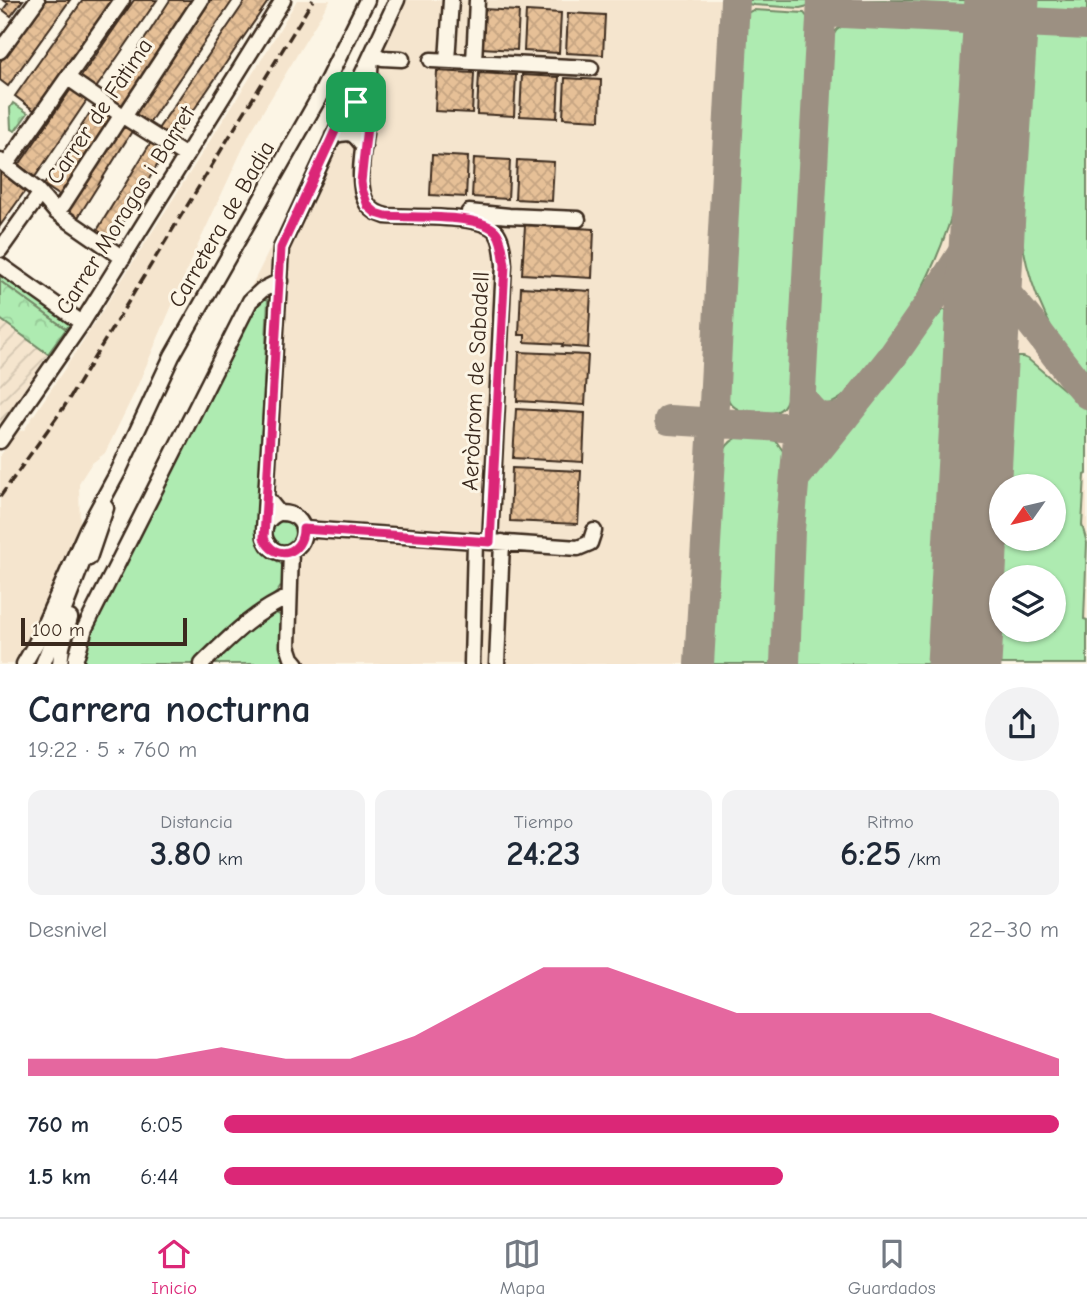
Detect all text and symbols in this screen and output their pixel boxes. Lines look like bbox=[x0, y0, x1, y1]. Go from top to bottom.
street label: Carrer de Fàtima bbox=[41, 33, 158, 189]
pin bbox=[326, 72, 386, 132]
icon: arrive bbox=[337, 83, 375, 121]
street label: Carrer Moragas i Barret bbox=[50, 100, 201, 319]
street label: Carretera de Badia bbox=[163, 136, 280, 312]
street label: Aeròdrom de Sabadell bbox=[456, 271, 495, 491]
north arrow bbox=[989, 474, 1066, 551]
map controls bbox=[989, 474, 1066, 642]
button: layers bbox=[989, 565, 1066, 642]
scale bar bbox=[21, 615, 187, 647]
text: 100 m bbox=[32, 619, 85, 641]
button: share bbox=[985, 687, 1059, 761]
text: Carrera nocturna bbox=[28, 688, 311, 732]
text: 19:22 · 5 × 760 m bbox=[28, 736, 197, 763]
text: Distancia bbox=[160, 811, 233, 833]
text: Tiempo bbox=[514, 811, 573, 833]
text: Ritmo bbox=[867, 811, 914, 833]
text: 3.80 bbox=[150, 833, 212, 874]
text: 24:23 bbox=[506, 833, 581, 874]
text: 6:25 bbox=[840, 833, 902, 874]
text: km bbox=[212, 848, 243, 870]
text: /km bbox=[902, 848, 941, 870]
text: Desnivel bbox=[28, 916, 107, 943]
text: 22–30 m bbox=[969, 916, 1059, 943]
text: 760 m bbox=[28, 1111, 89, 1138]
text: 6:05 bbox=[140, 1111, 183, 1138]
text: 1.5 km bbox=[28, 1163, 91, 1190]
text: 6:44 bbox=[140, 1163, 179, 1190]
tab: Inicio bbox=[151, 1235, 197, 1299]
tab: Mapa bbox=[500, 1235, 545, 1299]
tab: Guardados bbox=[848, 1235, 936, 1299]

